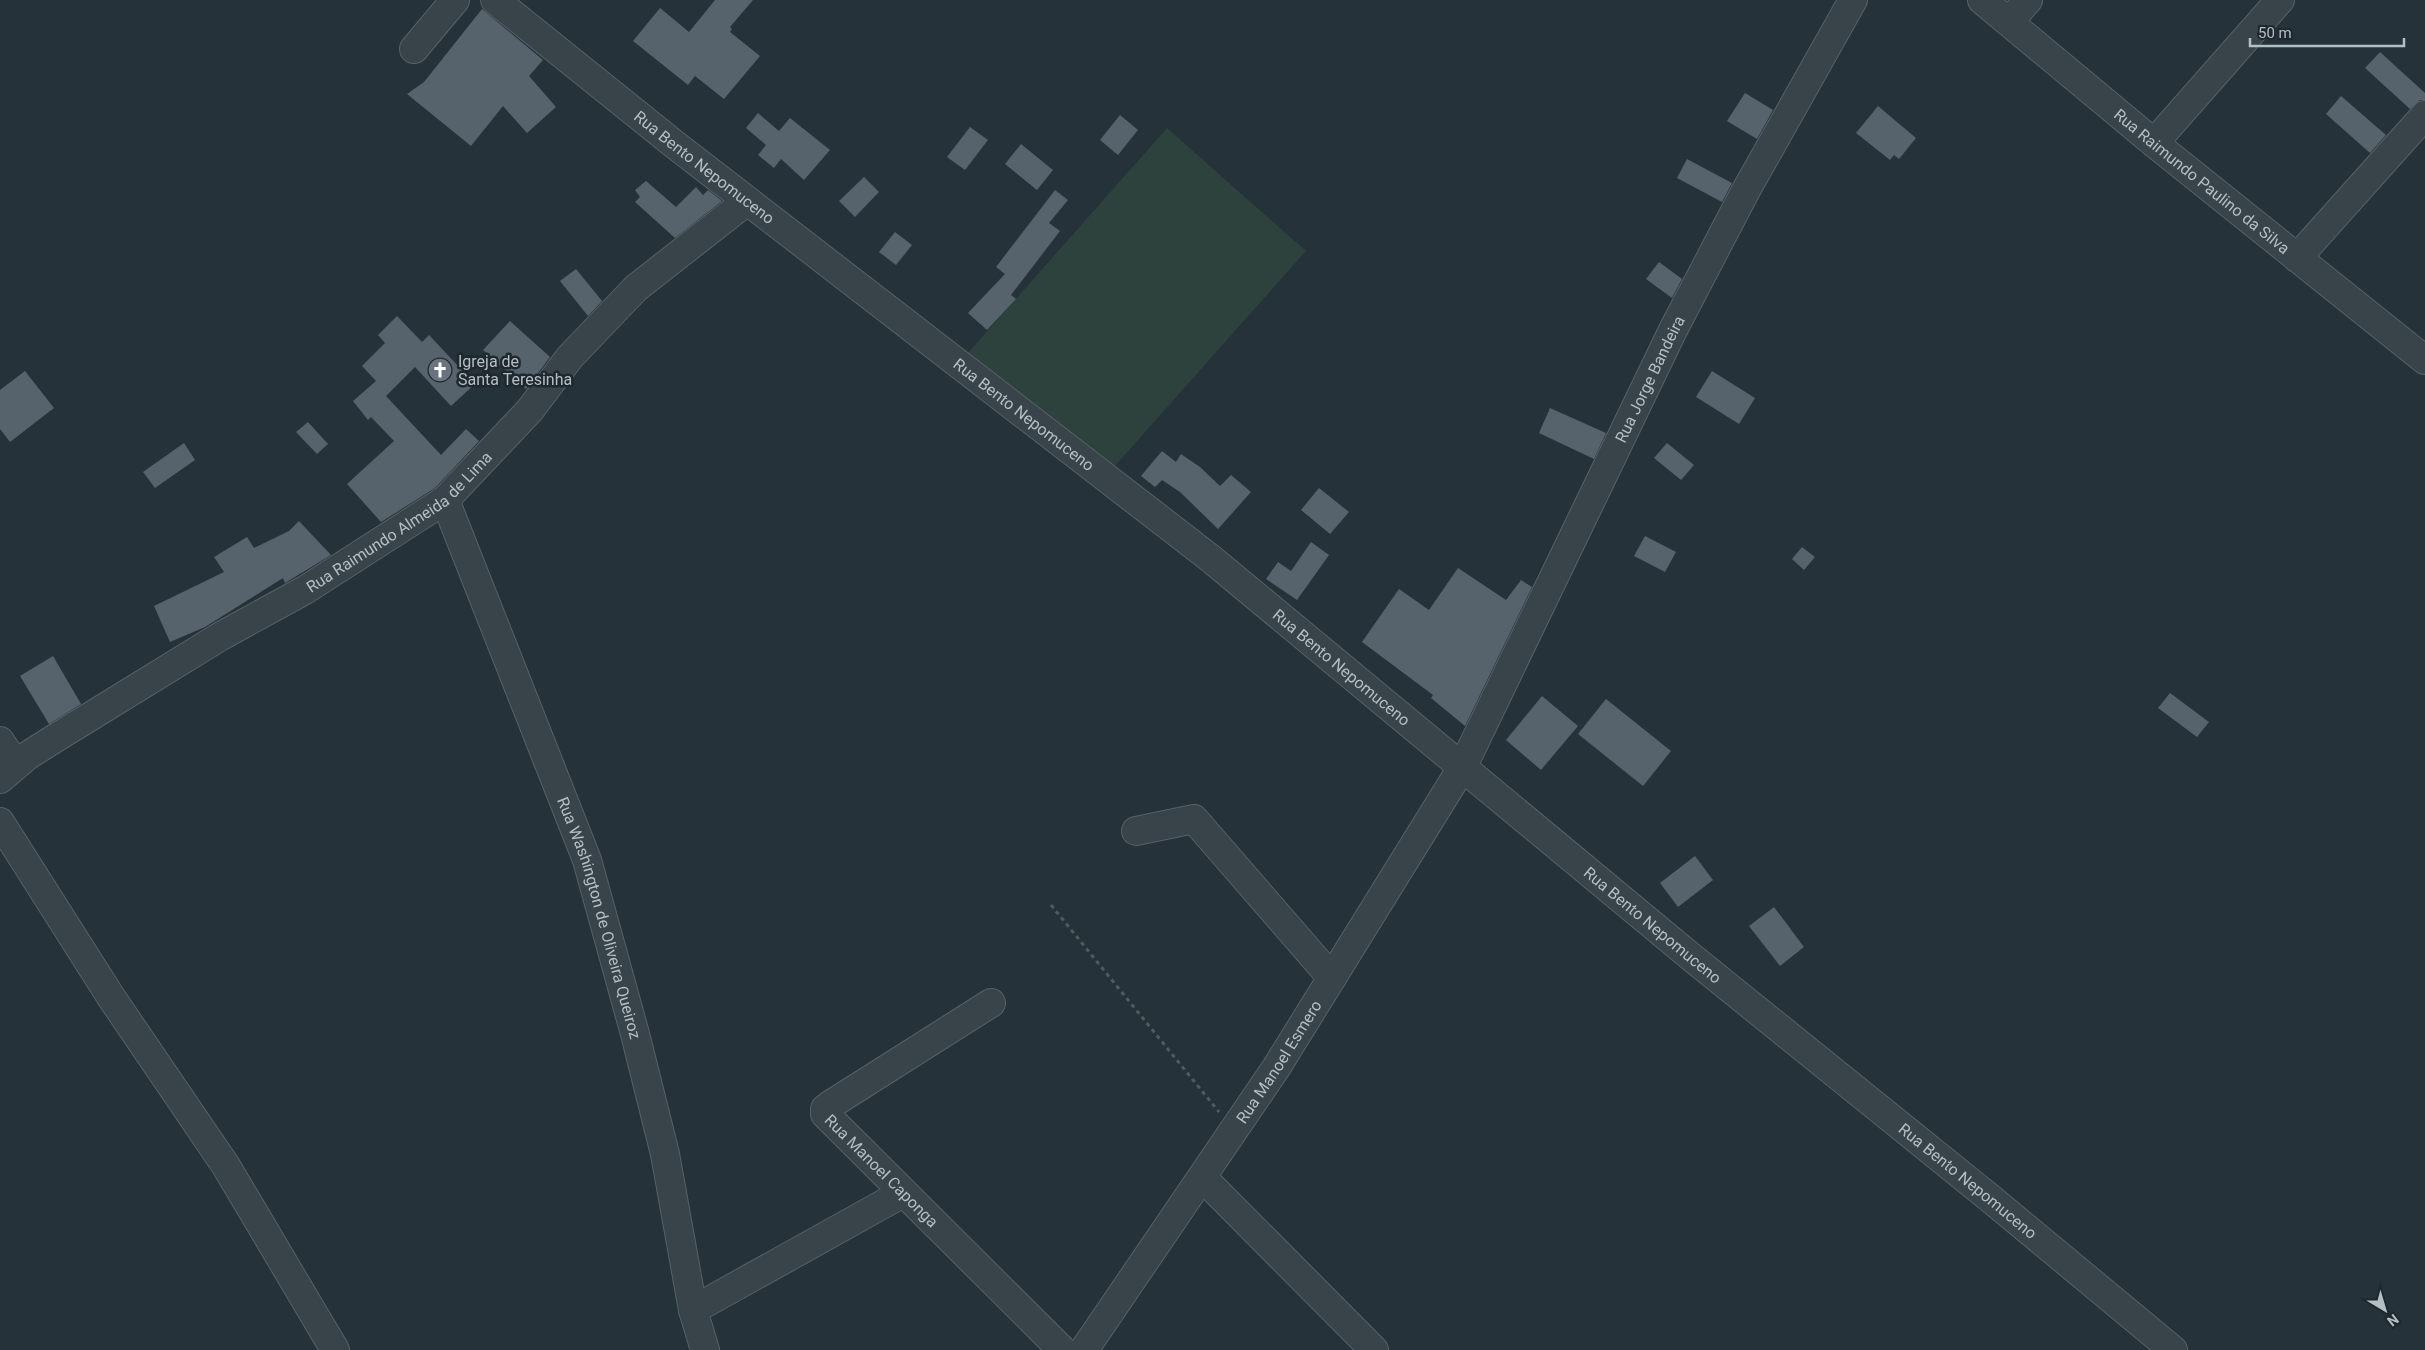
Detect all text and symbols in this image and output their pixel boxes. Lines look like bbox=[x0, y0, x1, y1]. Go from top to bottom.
scale bar bbox=[2250, 15, 2404, 47]
text: 50 m bbox=[2258, 24, 2292, 42]
street label: Rua Raimundo Paulino da Silva bbox=[2110, 104, 2294, 258]
street label: Rua Bento Nepomuceno bbox=[631, 107, 778, 228]
street label: Rua Jorge Bandeira bbox=[1611, 312, 1688, 446]
place label: Igreja de Santa Teresinha bbox=[458, 352, 572, 389]
street label: Rua Bento Nepomuceno bbox=[950, 354, 1098, 475]
church icon: Igreja de Santa Teresinha bbox=[427, 357, 453, 383]
street label: Rua Raimundo Almeida de Lima bbox=[303, 447, 496, 596]
street label: Rua Bento Nepomuceno bbox=[1269, 605, 1414, 730]
street label: Rua Washington de Oliveira Queiroz bbox=[554, 794, 645, 1041]
street label: Rua Bento Nepomuceno bbox=[1580, 863, 1725, 987]
street label: Rua Manoel Esmero bbox=[1232, 997, 1325, 1127]
street label: Rua Manoel Caponga bbox=[821, 1110, 942, 1231]
street label: Rua Bento Nepomuceno bbox=[1895, 1119, 2041, 1243]
north arrow bbox=[2360, 1285, 2410, 1335]
text: N bbox=[2384, 1311, 2402, 1330]

